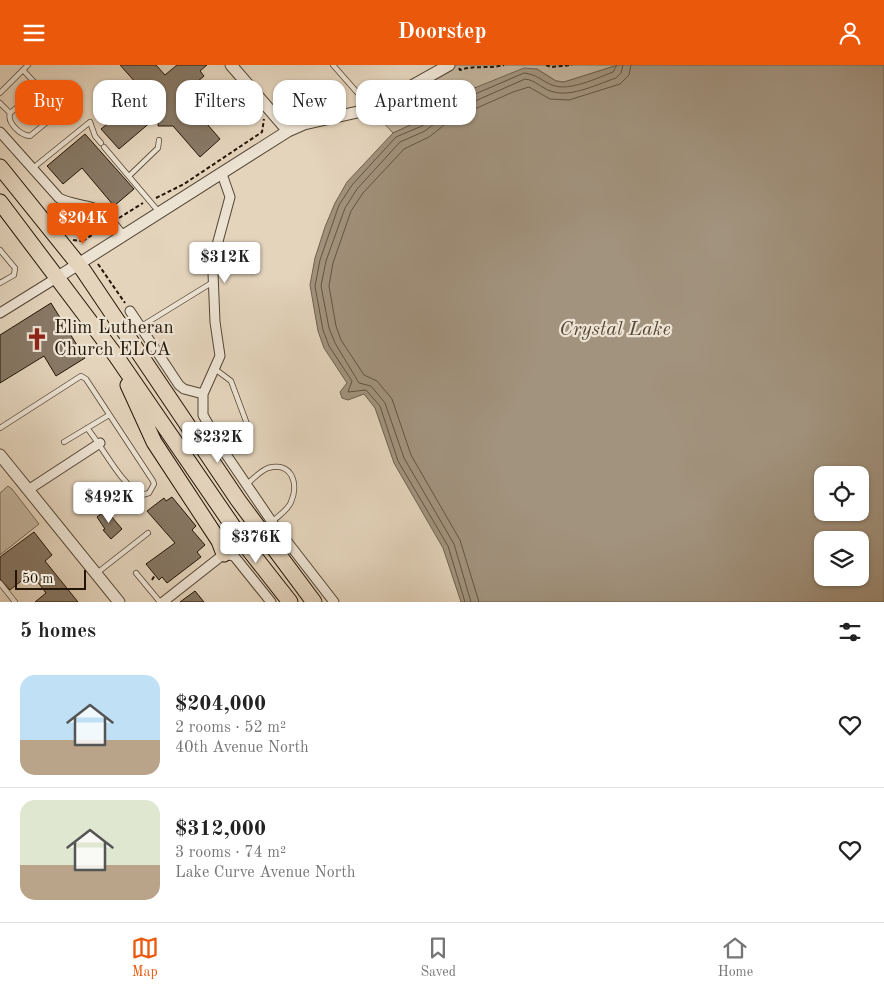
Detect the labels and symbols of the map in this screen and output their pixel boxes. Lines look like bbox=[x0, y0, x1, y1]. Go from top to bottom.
pin: $204K bbox=[48, 203, 118, 245]
pin: $312K bbox=[190, 241, 260, 284]
place label: Elim Lutheran Church ELCA bbox=[54, 319, 174, 360]
water label: Crystal Lake bbox=[559, 320, 671, 340]
church icon: Elim Lutheran Church ELCA bbox=[24, 326, 50, 352]
pin: $232K bbox=[183, 421, 253, 464]
pin: $492K bbox=[74, 481, 144, 524]
pin: $376K bbox=[221, 521, 291, 564]
scale bar bbox=[15, 567, 86, 590]

